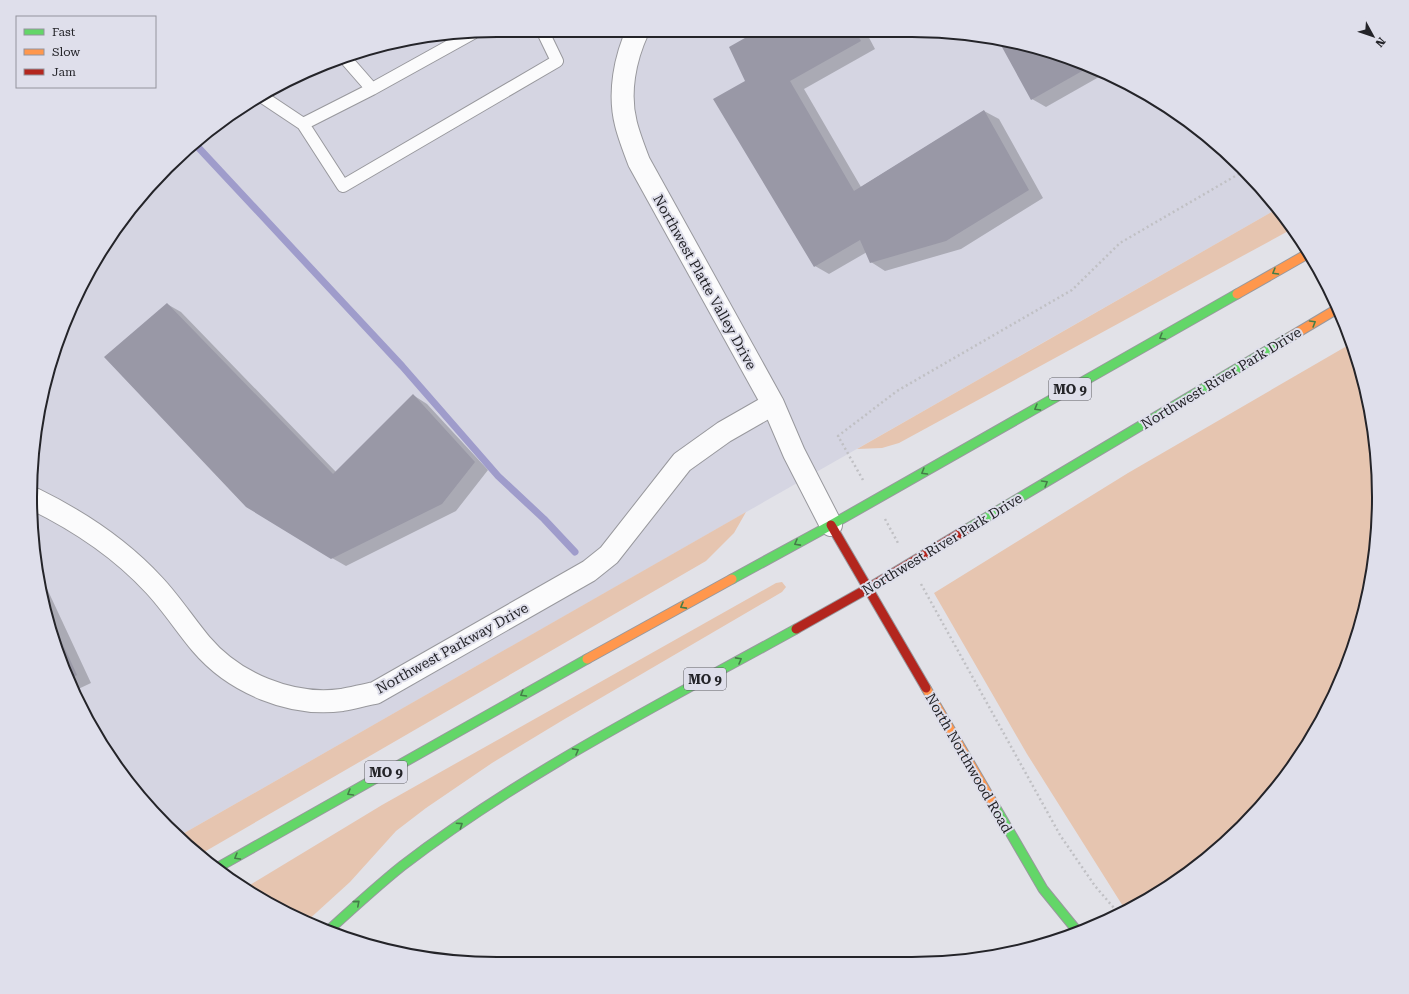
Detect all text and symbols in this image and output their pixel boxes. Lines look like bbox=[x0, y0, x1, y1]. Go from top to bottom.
legend bbox=[16, 16, 156, 88]
north arrow bbox=[1353, 16, 1393, 56]
text: Fast bbox=[52, 25, 76, 39]
text: N bbox=[1372, 35, 1388, 50]
text: Slow bbox=[52, 45, 80, 59]
text: Jam bbox=[52, 65, 76, 79]
street label: Northwest Platte Valley Drive bbox=[650, 192, 760, 373]
one-way arrow bbox=[1272, 268, 1279, 275]
one-way arrow bbox=[1309, 320, 1316, 328]
street label: Northwest River Park Drive bbox=[1138, 324, 1304, 432]
one-way arrow bbox=[1159, 332, 1166, 339]
road number: MO 9 bbox=[1049, 378, 1091, 400]
one-way arrow bbox=[1034, 403, 1041, 410]
one-way arrow bbox=[921, 468, 928, 475]
one-way arrow bbox=[1041, 480, 1048, 487]
street label: Northwest River Park Drive bbox=[859, 490, 1025, 598]
one-way arrow bbox=[794, 539, 801, 546]
street label: Northwest Parkway Drive bbox=[373, 599, 531, 697]
one-way arrow bbox=[680, 601, 687, 608]
one-way arrow bbox=[735, 658, 742, 665]
road number: MO 9 bbox=[684, 668, 726, 690]
one-way arrow bbox=[520, 689, 527, 696]
street label: North Northwood Road bbox=[922, 690, 1016, 836]
one-way arrow bbox=[572, 748, 580, 756]
road number: MO 9 bbox=[365, 761, 407, 783]
one-way arrow bbox=[347, 788, 354, 795]
one-way arrow bbox=[456, 822, 463, 829]
one-way arrow bbox=[234, 852, 241, 860]
one-way arrow bbox=[352, 901, 360, 908]

